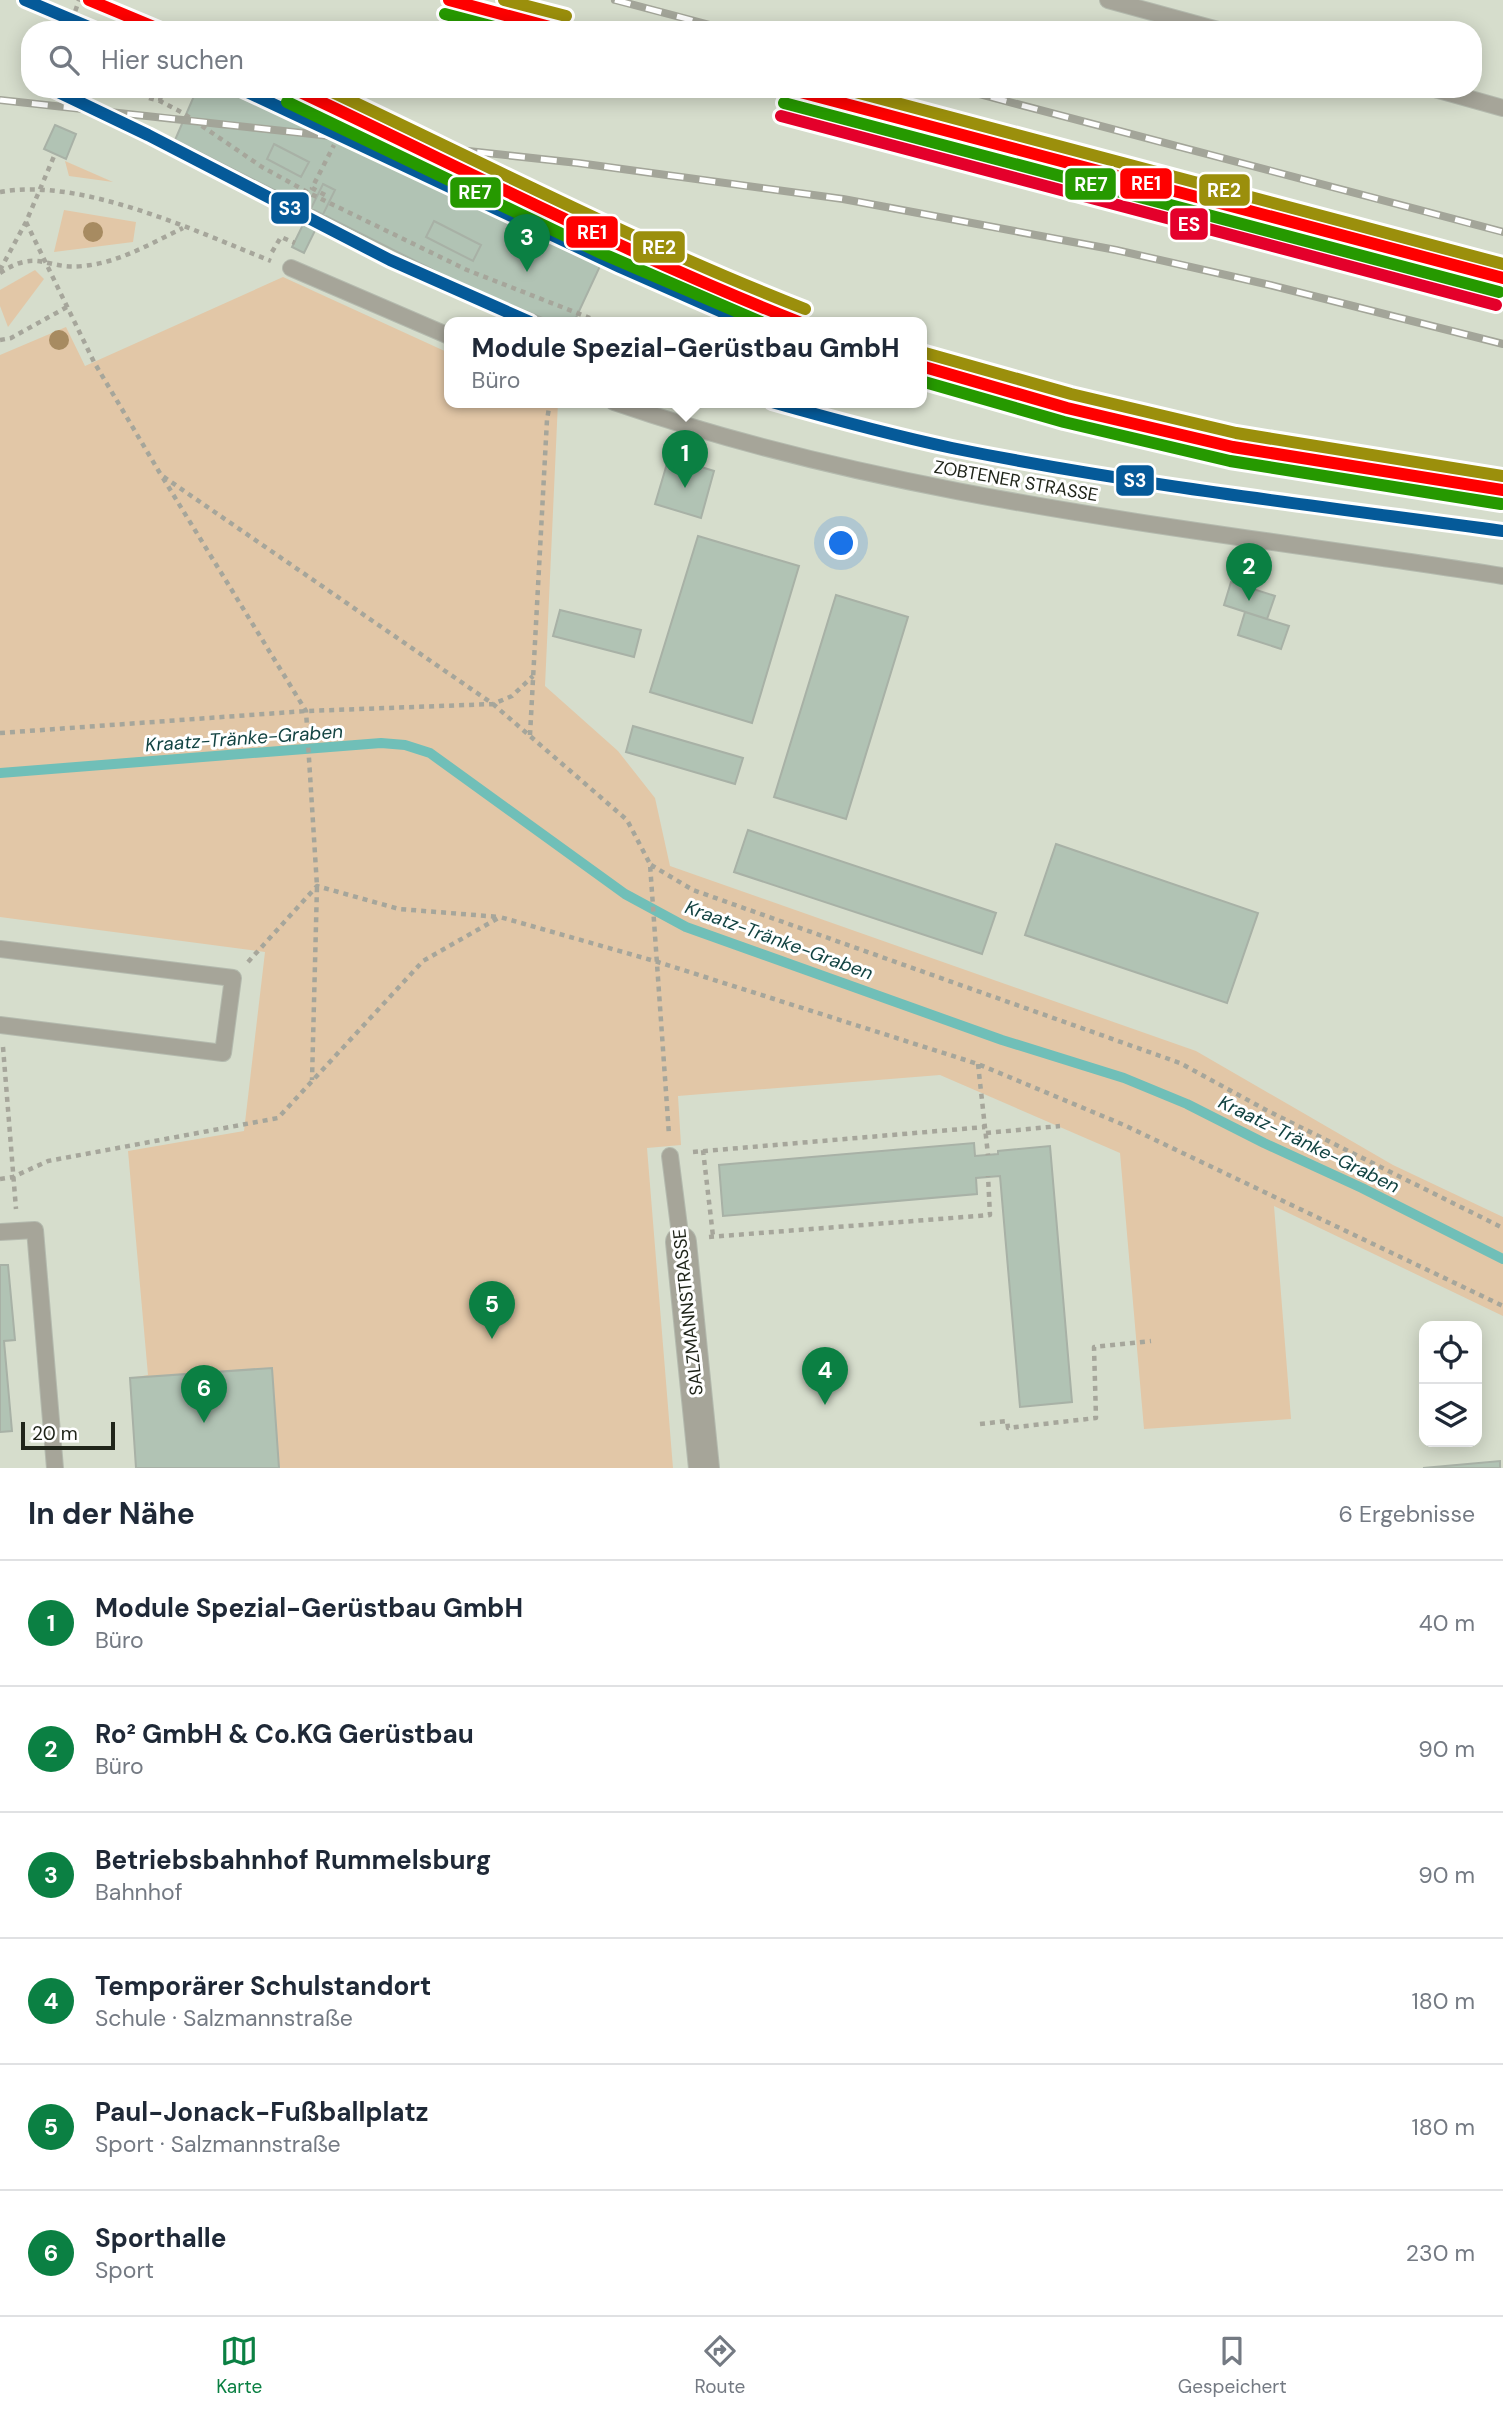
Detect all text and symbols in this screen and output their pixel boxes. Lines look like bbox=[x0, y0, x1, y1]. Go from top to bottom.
search box bbox=[21, 21, 1482, 98]
icon: search bbox=[45, 41, 83, 79]
text: Hier suchen bbox=[101, 43, 244, 77]
line badge: RE7 bbox=[1064, 167, 1117, 201]
line badge: RE1 bbox=[1119, 167, 1173, 200]
text: RE1 bbox=[1131, 171, 1161, 196]
text: RE7 bbox=[1074, 172, 1108, 197]
line badge: RE2 bbox=[1198, 173, 1251, 207]
line badge: RE7 bbox=[449, 176, 502, 209]
text: RE2 bbox=[1207, 178, 1241, 203]
text: RE7 bbox=[458, 180, 492, 205]
line badge: S3 bbox=[270, 191, 310, 225]
text: S3 bbox=[279, 196, 301, 221]
line badge: ES bbox=[1169, 207, 1209, 241]
text: ES bbox=[1178, 212, 1200, 237]
pin: 3 bbox=[504, 214, 550, 272]
line badge: RE1 bbox=[565, 215, 619, 249]
text: RE1 bbox=[577, 220, 607, 245]
line badge: RE2 bbox=[632, 230, 686, 264]
text: RE2 bbox=[642, 235, 676, 260]
popup bbox=[444, 317, 927, 408]
text: Module Spezial-Gerüstbau GmbH bbox=[472, 331, 899, 365]
text: Büro bbox=[472, 365, 520, 395]
pin: 1 bbox=[662, 430, 708, 488]
street label: ZOBTENER STRASSE bbox=[932, 455, 1100, 507]
line badge: S3 bbox=[1115, 464, 1155, 497]
text: S3 bbox=[1124, 468, 1146, 493]
your location bbox=[824, 526, 858, 560]
pin: 2 bbox=[1226, 543, 1272, 601]
water label: Kraatz-Tränke-Graben bbox=[144, 719, 344, 757]
water label: Kraatz-Tränke-Graben bbox=[682, 894, 876, 986]
water label: Kraatz-Tränke-Graben bbox=[1214, 1089, 1404, 1199]
street label: SALZMANNSTRASSE bbox=[667, 1227, 709, 1397]
pin: 5 bbox=[469, 1281, 515, 1339]
map controls bbox=[1419, 1321, 1482, 1447]
button: locate bbox=[1419, 1321, 1482, 1384]
pin: 4 bbox=[802, 1347, 848, 1405]
pin: 6 bbox=[181, 1365, 227, 1423]
button: layers bbox=[1419, 1384, 1482, 1447]
scale bar bbox=[21, 1419, 116, 1451]
text: 20 m bbox=[32, 1421, 78, 1446]
text: In der Nähe bbox=[28, 1494, 195, 1533]
text: 6 Ergebnisse bbox=[1338, 1499, 1475, 1529]
text: Module Spezial-Gerüstbau GmbH bbox=[95, 1591, 523, 1625]
text: 1 bbox=[47, 1608, 55, 1638]
text: 40 m bbox=[1419, 1608, 1475, 1638]
text: Büro bbox=[95, 1625, 144, 1655]
text: Ro² GmbH & Co.KG Gerüstbau bbox=[95, 1717, 474, 1751]
text: 2 bbox=[44, 1734, 58, 1764]
text: 90 m bbox=[1418, 1734, 1475, 1764]
text: Büro bbox=[95, 1751, 144, 1781]
text: Betriebsbahnhof Rummelsburg bbox=[95, 1843, 491, 1877]
text: 3 bbox=[44, 1860, 58, 1890]
text: 90 m bbox=[1418, 1860, 1475, 1890]
text: Bahnhof bbox=[95, 1877, 183, 1907]
text: Temporärer Schulstandort bbox=[95, 1969, 431, 2003]
text: 4 bbox=[44, 1986, 58, 2016]
text: 180 m bbox=[1411, 1986, 1475, 2016]
text: Schule · Salzmannstraße bbox=[95, 2003, 353, 2033]
text: Paul-Jonack-Fußballplatz bbox=[95, 2095, 428, 2129]
text: 5 bbox=[44, 2112, 58, 2142]
text: 180 m bbox=[1411, 2112, 1475, 2142]
text: Sport · Salzmannstraße bbox=[95, 2129, 341, 2159]
text: Sporthalle bbox=[95, 2221, 226, 2255]
text: 6 bbox=[44, 2238, 58, 2268]
text: 230 m bbox=[1406, 2238, 1475, 2268]
text: Sport bbox=[95, 2255, 154, 2285]
tab: Karte bbox=[216, 2332, 262, 2399]
tab: Route bbox=[695, 2332, 745, 2399]
tab: Gespeichert bbox=[1178, 2332, 1287, 2399]

